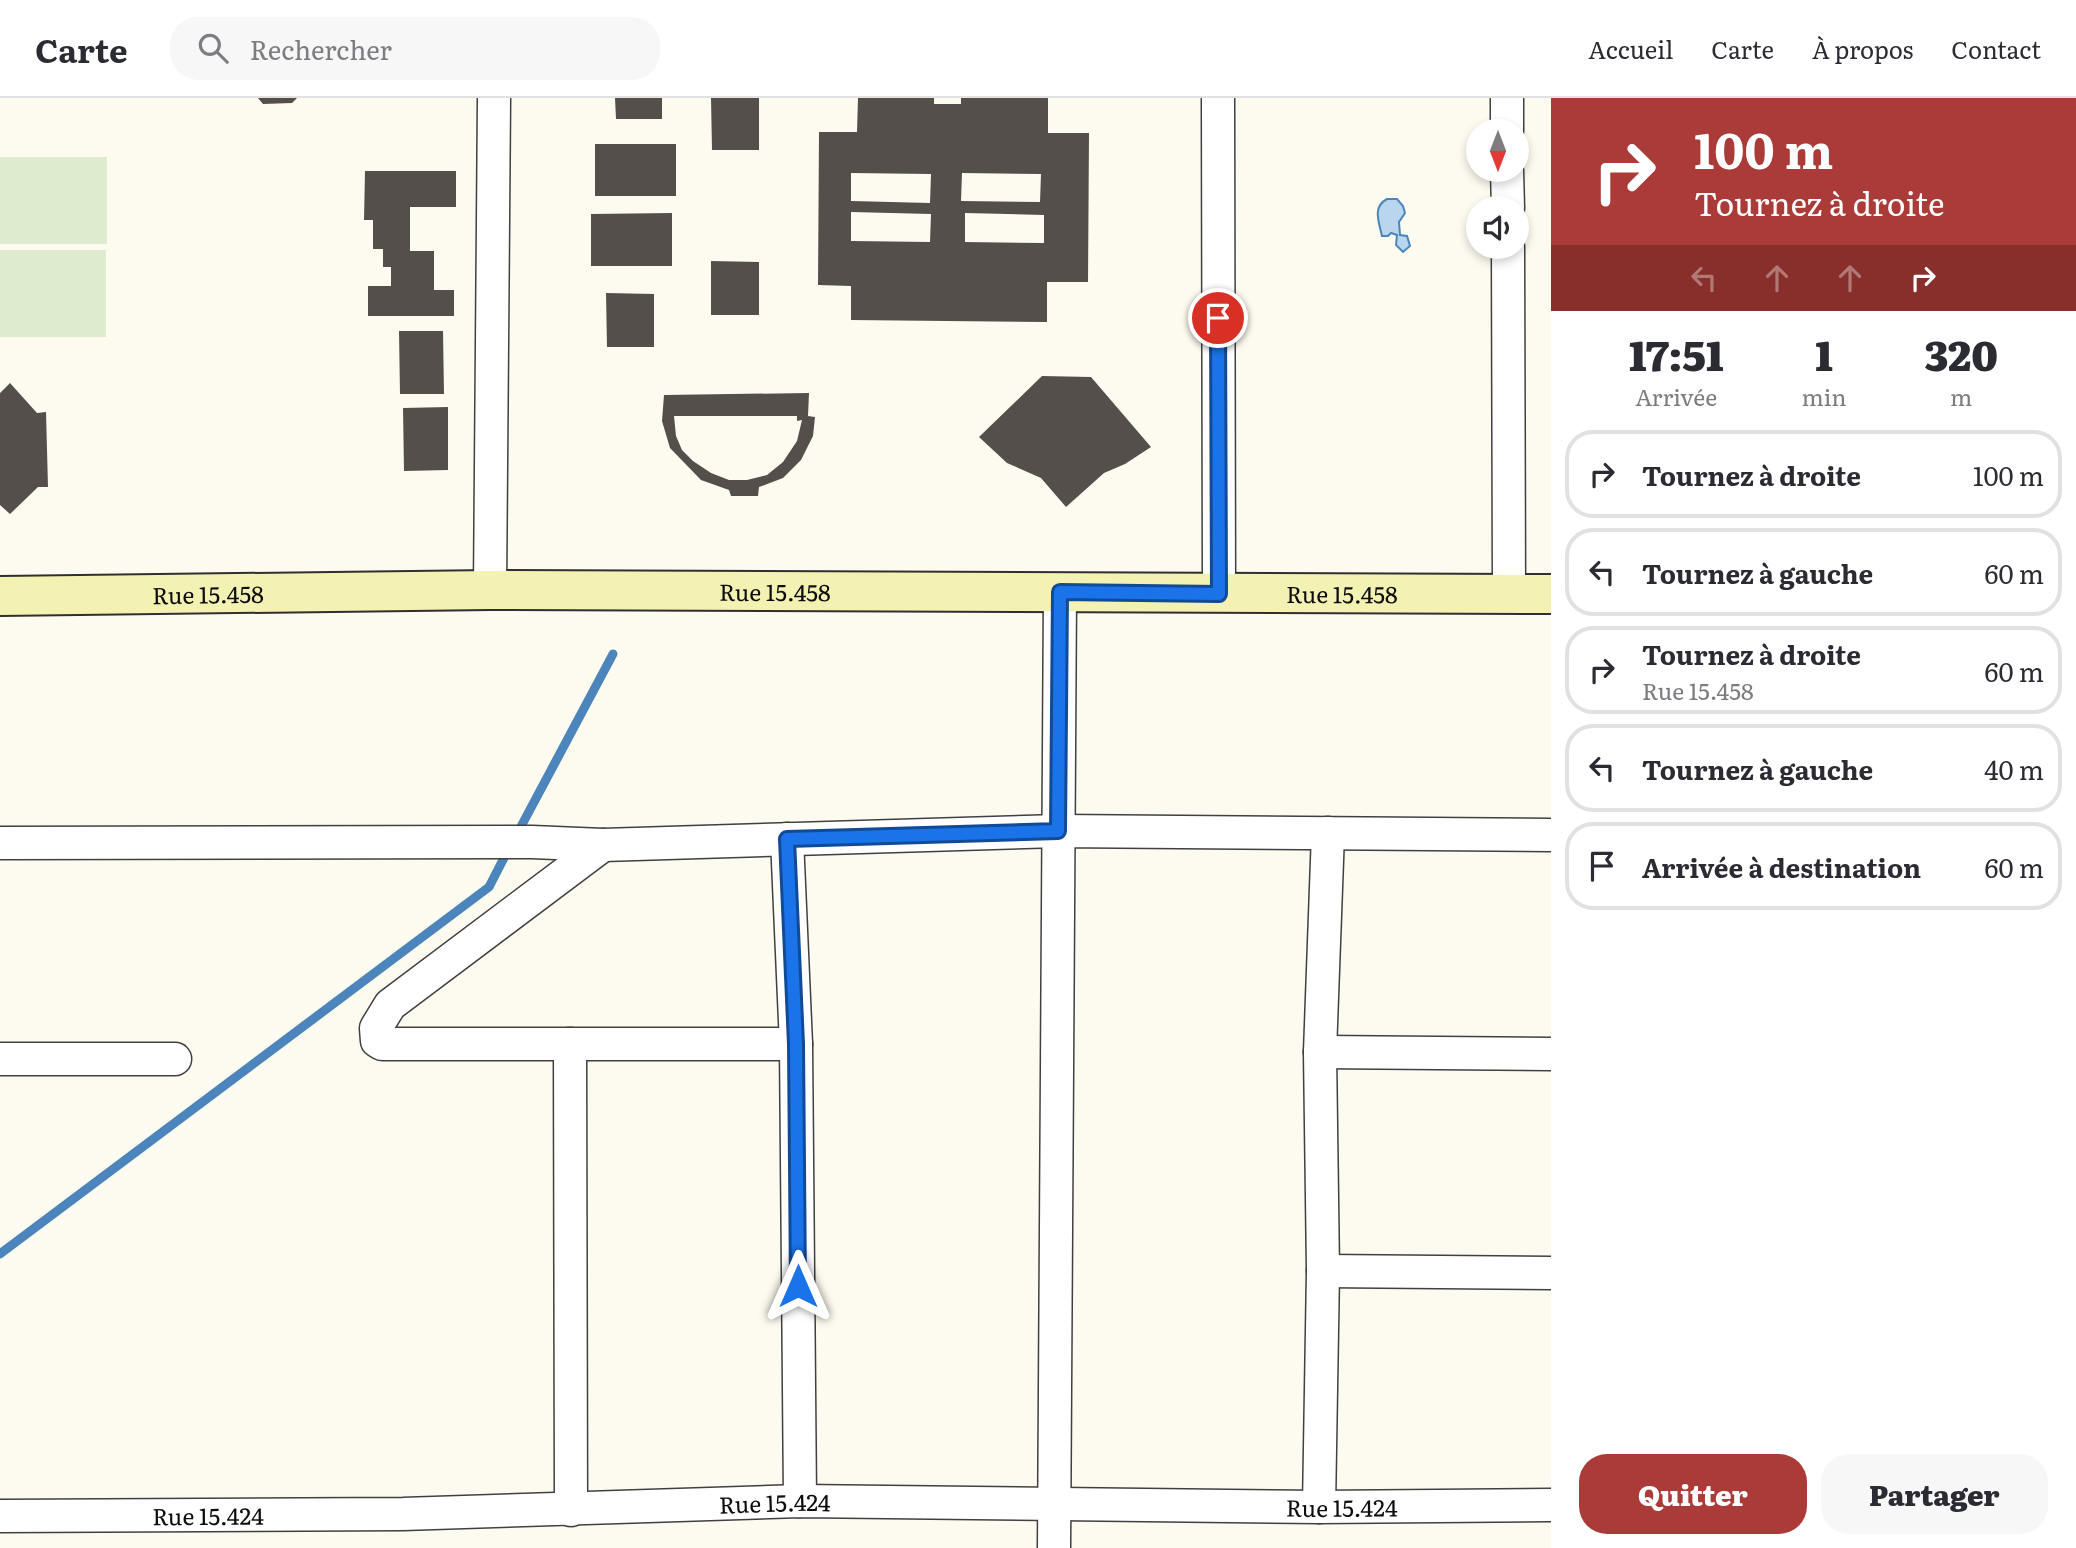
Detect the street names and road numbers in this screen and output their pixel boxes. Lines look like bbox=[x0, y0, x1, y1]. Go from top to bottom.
street label: Rue 15.458 bbox=[719, 574, 831, 608]
street label: Rue 15.458 bbox=[152, 576, 264, 611]
street label: Rue 15.458 bbox=[1286, 576, 1398, 610]
street label: Rue 15.424 bbox=[718, 1484, 831, 1521]
street label: Rue 15.424 bbox=[1286, 1489, 1398, 1524]
street label: Rue 15.424 bbox=[152, 1498, 264, 1532]

